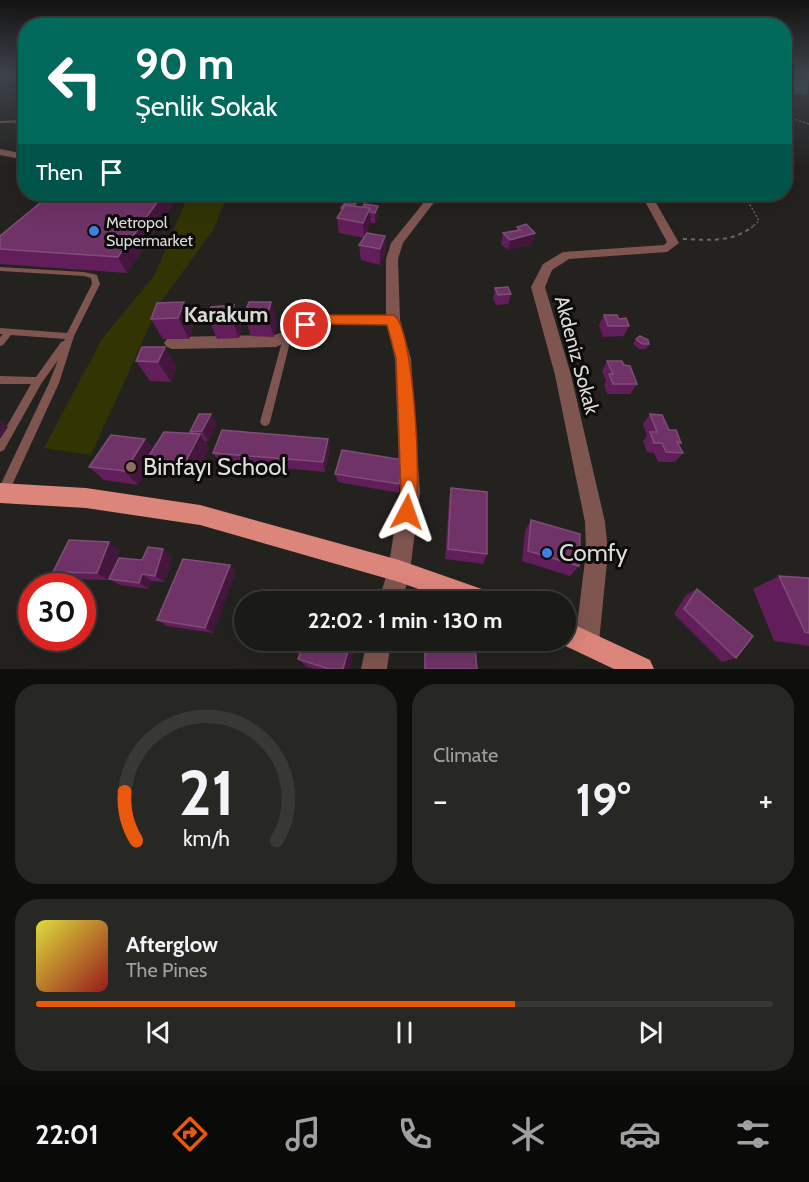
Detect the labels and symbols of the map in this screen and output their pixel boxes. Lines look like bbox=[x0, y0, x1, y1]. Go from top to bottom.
place label: Metropol Supermarket bbox=[106, 213, 194, 250]
marker: Metropol Supermarket bbox=[87, 224, 101, 238]
street label: Akdeniz Sokak bbox=[550, 293, 604, 417]
pin bbox=[280, 299, 331, 350]
district label: Karakum bbox=[184, 301, 268, 328]
place label: Binfayı School bbox=[143, 452, 287, 481]
marker: Binfayı School bbox=[124, 460, 138, 474]
position arrow bbox=[375, 480, 439, 544]
place label: Comfy bbox=[559, 538, 628, 567]
marker: Comfy bbox=[540, 546, 554, 560]
speed limit sign: 30 bbox=[18, 573, 96, 651]

